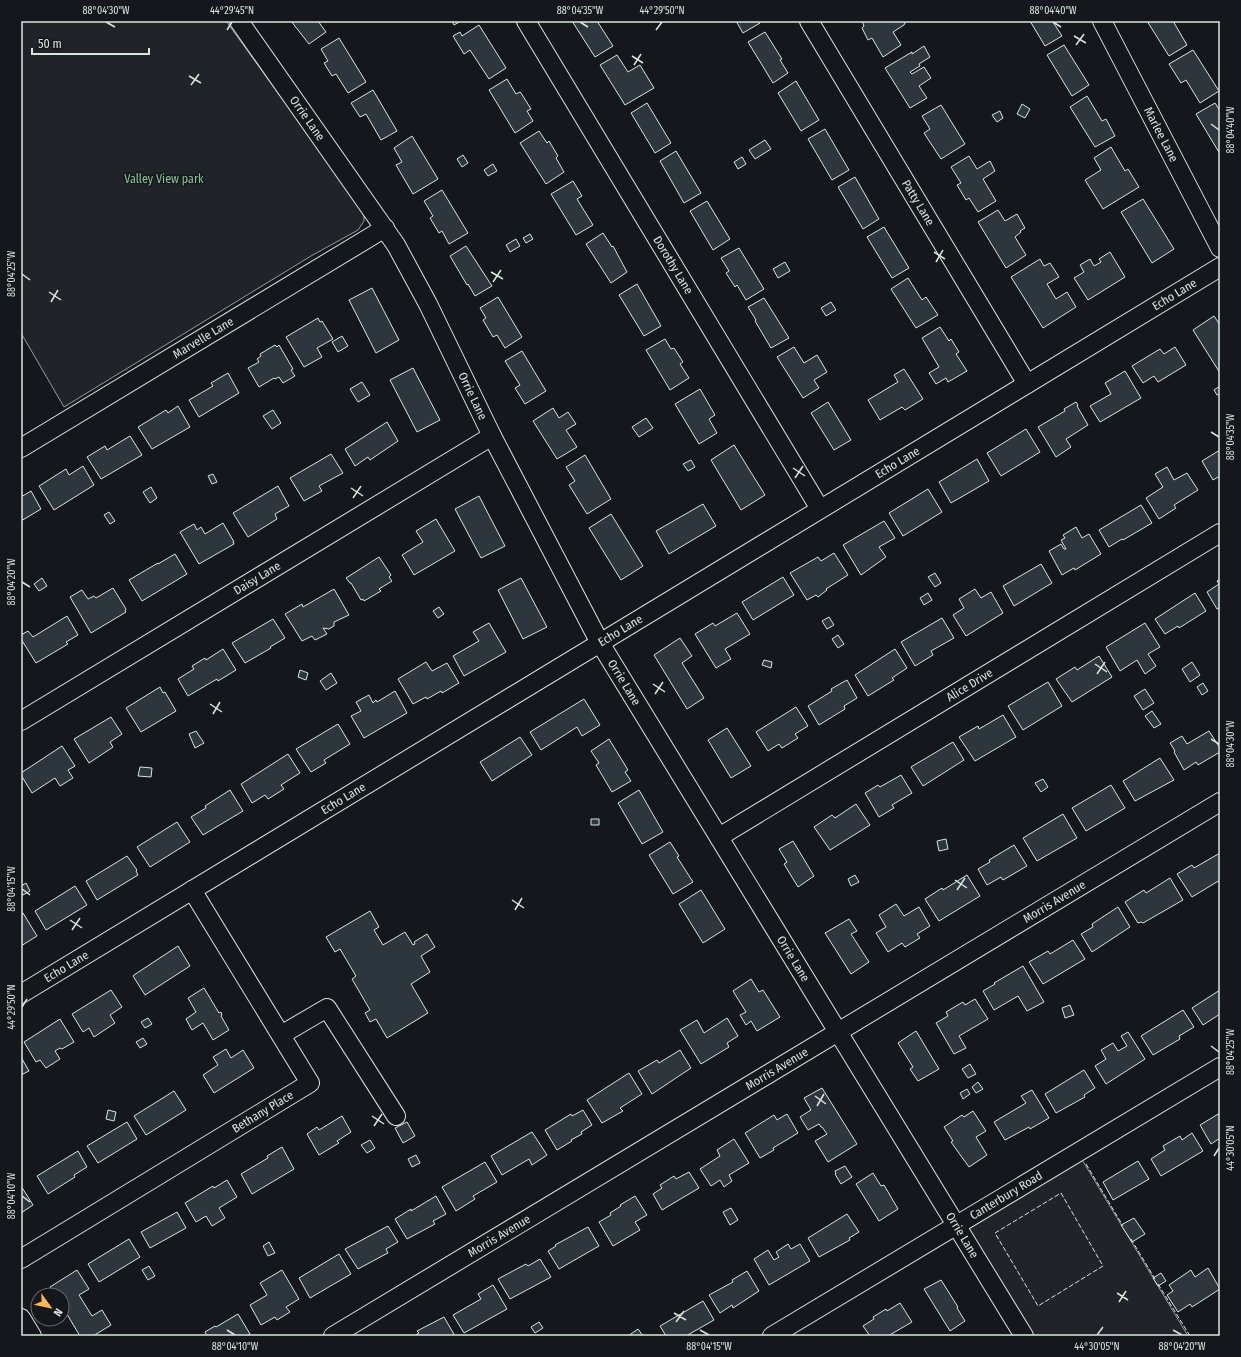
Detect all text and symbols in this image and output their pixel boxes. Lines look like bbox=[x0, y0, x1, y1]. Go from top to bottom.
text: 88°04'30"W bbox=[82, 5, 130, 17]
text: 44°29'45"N bbox=[210, 5, 254, 17]
text: 88°04'35"W bbox=[557, 5, 604, 17]
text: 44°29'50"N bbox=[639, 5, 685, 17]
text: 88°04'40"W bbox=[1029, 5, 1077, 17]
scale bar bbox=[32, 30, 149, 56]
text: 50 m bbox=[38, 37, 62, 51]
street label: Orrie Lane bbox=[287, 93, 328, 143]
street label: Marlee Lane bbox=[1141, 105, 1181, 164]
text: 88°04'40"W bbox=[1225, 106, 1237, 154]
park label: Valley View park bbox=[124, 172, 204, 186]
street label: Patty Lane bbox=[899, 177, 937, 228]
street label: Dorothy Lane bbox=[650, 234, 696, 297]
text: 88°04'25"W bbox=[6, 250, 18, 297]
street label: Echo Lane bbox=[1150, 276, 1199, 313]
street label: Marvelle Lane bbox=[170, 314, 236, 361]
street label: Orrie Lane bbox=[455, 370, 490, 422]
text: 88°04'35"W bbox=[1225, 413, 1237, 460]
street label: Echo Lane bbox=[873, 444, 922, 481]
text: 88°04'20"W bbox=[6, 558, 18, 606]
street label: Daisy Lane bbox=[231, 559, 283, 598]
street label: Echo Lane bbox=[596, 612, 645, 649]
street label: Orrie Lane bbox=[605, 657, 643, 708]
street label: Alice Drive bbox=[944, 666, 995, 704]
text: 88°04'30"W bbox=[1225, 720, 1237, 768]
street label: Echo Lane bbox=[319, 780, 368, 817]
text: 88°04'15"W bbox=[6, 866, 18, 912]
street label: Morris Avenue bbox=[1021, 878, 1088, 926]
street label: Orrie Lane bbox=[774, 933, 813, 984]
street label: Echo Lane bbox=[42, 948, 91, 985]
text: 44°29'50"N bbox=[6, 984, 18, 1030]
text: 88°04'25"W bbox=[1225, 1028, 1237, 1075]
street label: Morris Avenue bbox=[743, 1045, 811, 1093]
street label: Bethany Place bbox=[230, 1088, 296, 1136]
text: 44°30'05"N bbox=[1225, 1125, 1237, 1171]
street label: Canterbury Road bbox=[967, 1168, 1045, 1223]
text: 88°04'10"W bbox=[6, 1172, 18, 1219]
street label: Orrie Lane bbox=[943, 1210, 982, 1261]
street label: Morris Avenue bbox=[465, 1212, 533, 1260]
north arrow bbox=[30, 1287, 70, 1327]
text: N bbox=[51, 1306, 65, 1318]
text: 88°04'10"W bbox=[212, 1341, 259, 1353]
text: 88°04'15"W bbox=[686, 1341, 732, 1353]
text: 44°30'05"N bbox=[1074, 1341, 1120, 1353]
text: 88°04'20"W bbox=[1158, 1341, 1206, 1353]

